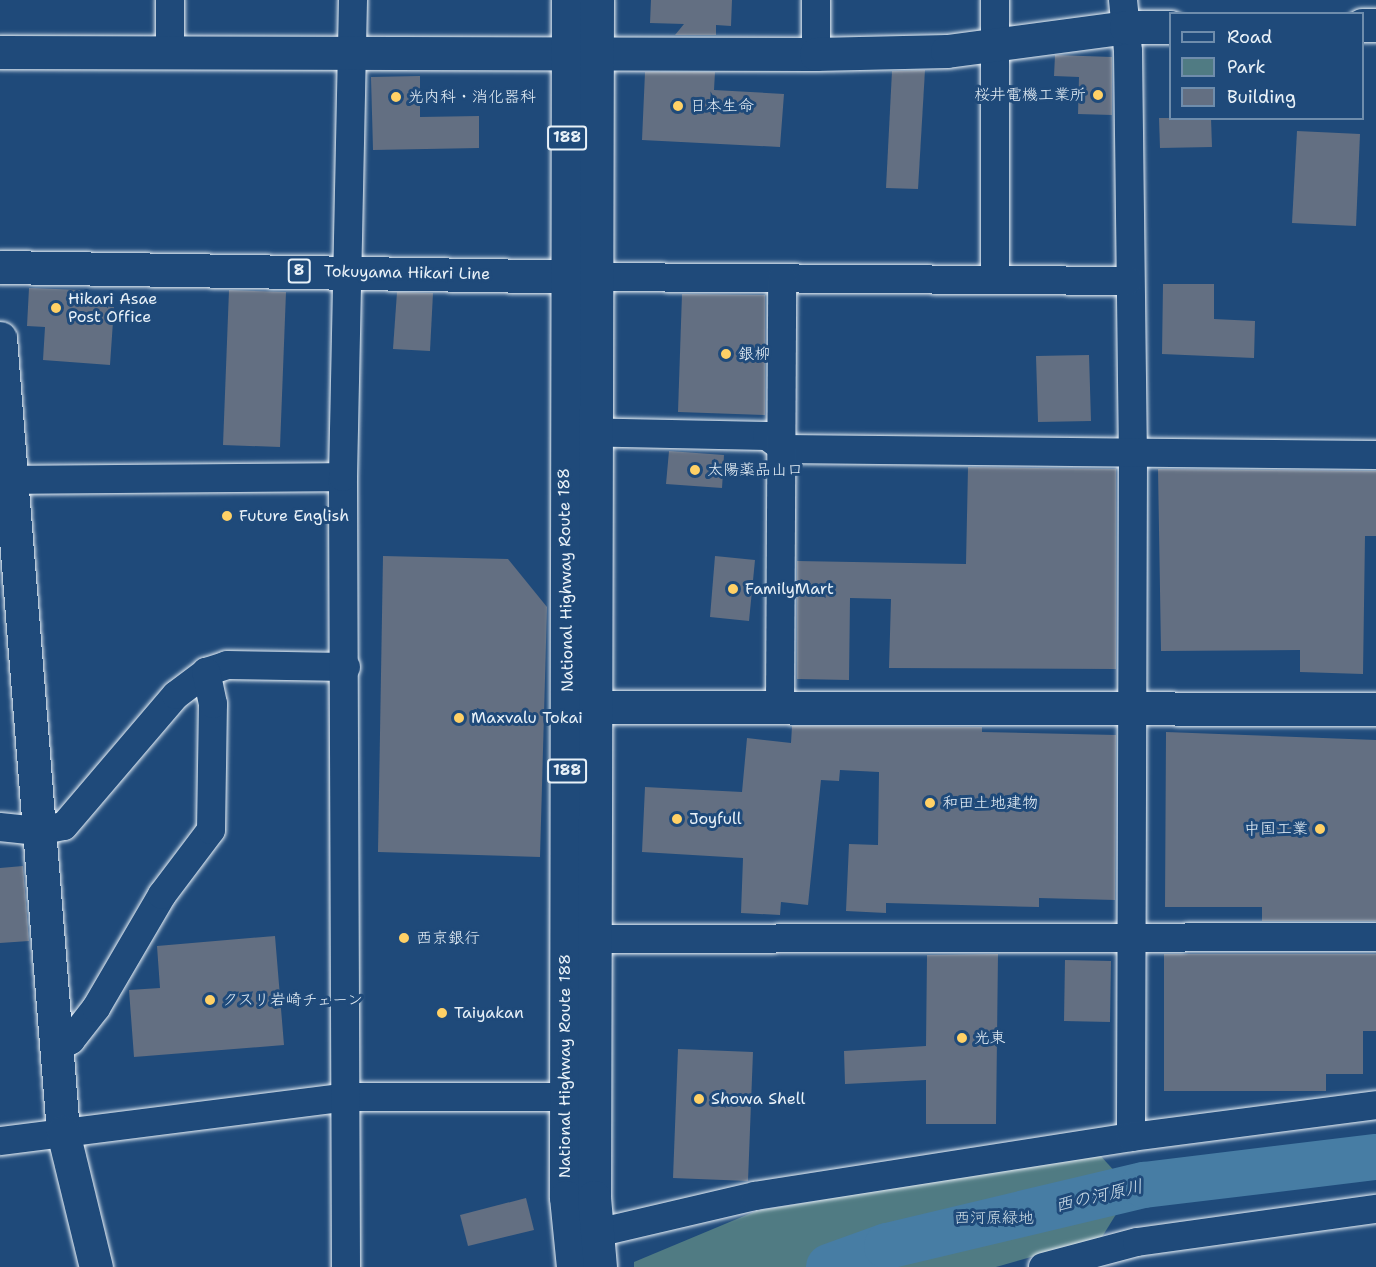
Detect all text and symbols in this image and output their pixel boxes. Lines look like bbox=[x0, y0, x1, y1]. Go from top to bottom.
legend bbox=[1169, 12, 1364, 120]
text: Road bbox=[1227, 25, 1272, 49]
text: Park bbox=[1227, 55, 1266, 79]
place label: 桜井電機工業所 bbox=[974, 85, 1086, 105]
text: Building bbox=[1227, 85, 1296, 109]
place label: 光内科・消化器科 bbox=[408, 87, 536, 107]
marker: 桜井電機工業所 bbox=[1091, 88, 1105, 102]
marker: 光内科・消化器科 bbox=[389, 90, 403, 104]
place label: 日本生命 bbox=[690, 96, 754, 116]
marker: 日本生命 bbox=[671, 99, 685, 113]
road number: 188 bbox=[546, 126, 588, 150]
road number: 8 bbox=[287, 259, 311, 283]
street label: Tokuyama Hikari Line bbox=[324, 262, 490, 284]
place label: Hikari Asae Post Office bbox=[68, 289, 157, 327]
marker: Hikari Asae Post Office bbox=[49, 301, 63, 315]
place label: 銀柳 bbox=[738, 344, 770, 364]
marker: 銀柳 bbox=[719, 347, 733, 361]
place label: 太陽薬品山口 bbox=[707, 460, 803, 480]
marker: 太陽薬品山口 bbox=[688, 463, 702, 477]
street label: National Highway Route 188 bbox=[554, 468, 578, 692]
place label: Future English bbox=[239, 506, 349, 526]
marker: Future English bbox=[220, 509, 234, 523]
place label: FamilyMart bbox=[745, 579, 834, 599]
marker: FamilyMart bbox=[726, 582, 740, 596]
place label: Maxvalu Tokai bbox=[471, 708, 583, 728]
marker: Maxvalu Tokai bbox=[452, 711, 466, 725]
road number: 188 bbox=[546, 759, 588, 783]
place label: 和田土地建物 bbox=[942, 793, 1038, 813]
marker: 和田土地建物 bbox=[923, 796, 937, 810]
place label: Joyfull bbox=[689, 809, 742, 829]
marker: Joyfull bbox=[670, 812, 684, 826]
place label: 中国工業 bbox=[1244, 819, 1308, 839]
marker: 中国工業 bbox=[1313, 822, 1327, 836]
place label: 西京銀行 bbox=[416, 928, 480, 948]
marker: 西京銀行 bbox=[397, 931, 411, 945]
street label: National Highway Route 188 bbox=[555, 954, 575, 1178]
place label: クスリ岩崎チェーン bbox=[222, 990, 366, 1010]
marker: クスリ岩崎チェーン bbox=[203, 993, 217, 1007]
place label: Taiyakan bbox=[454, 1003, 524, 1023]
marker: Taiyakan bbox=[435, 1006, 449, 1020]
place label: 光東 bbox=[974, 1028, 1006, 1048]
marker: 光東 bbox=[955, 1031, 969, 1045]
place label: Showa Shell bbox=[711, 1089, 805, 1109]
marker: Showa Shell bbox=[692, 1092, 706, 1106]
water label: 西の河原川 bbox=[1053, 1175, 1145, 1217]
park label: 西河原緑地 bbox=[954, 1208, 1034, 1228]

